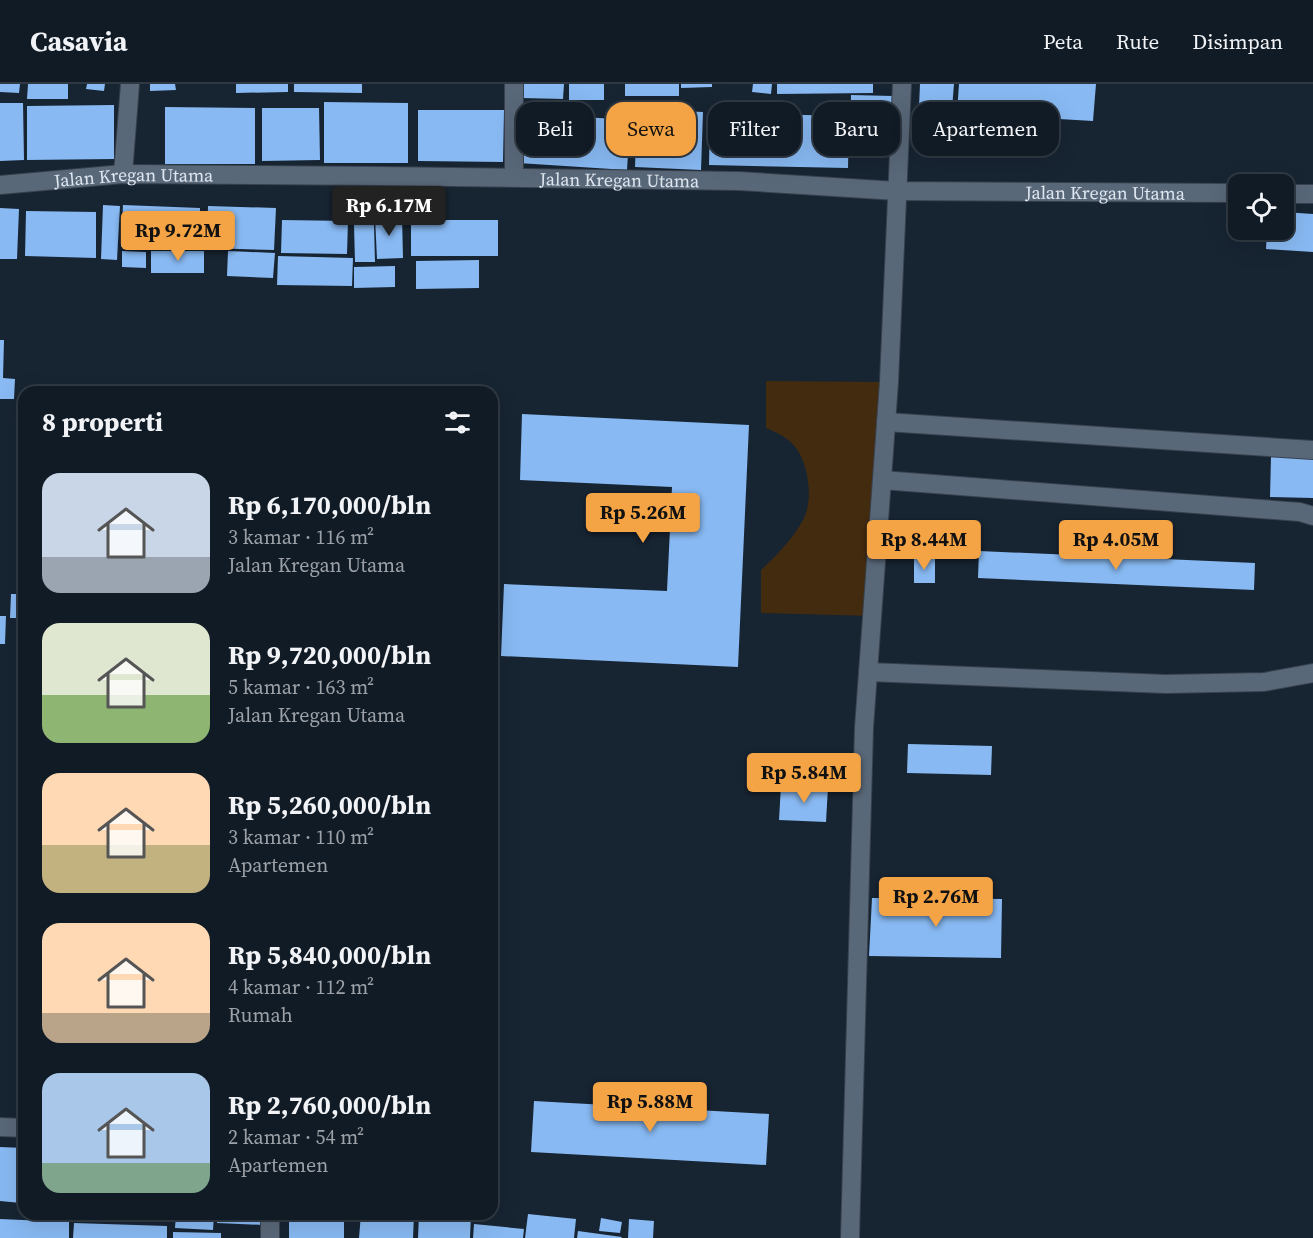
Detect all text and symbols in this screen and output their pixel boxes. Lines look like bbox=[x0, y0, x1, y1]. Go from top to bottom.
text: Casavia bbox=[30, 22, 128, 60]
text: Peta bbox=[1043, 27, 1083, 56]
text: Rute bbox=[1116, 27, 1159, 56]
text: Disimpan bbox=[1192, 27, 1283, 56]
chip: Beli bbox=[516, 102, 594, 156]
chip: Sewa bbox=[606, 102, 696, 156]
chip: Filter bbox=[708, 102, 801, 156]
chip: Baru bbox=[813, 102, 900, 156]
chip: Apartemen bbox=[912, 102, 1059, 156]
street label: Jalan Kregan Utama bbox=[52, 161, 214, 193]
street label: Jalan Kregan Utama bbox=[538, 166, 700, 193]
map controls bbox=[1228, 174, 1294, 240]
button: locate bbox=[1228, 174, 1294, 240]
street label: Jalan Kregan Utama bbox=[1024, 179, 1186, 205]
pin: Rp 6.17M bbox=[327, 186, 451, 237]
text: Rp 6.17M bbox=[346, 191, 432, 219]
pin: Rp 9.72M bbox=[116, 211, 240, 262]
text: Rp 9.72M bbox=[135, 216, 221, 244]
text: 8 properti bbox=[42, 404, 163, 440]
icon: filters bbox=[441, 406, 474, 439]
text: Rp 6,170,000/bln bbox=[228, 487, 431, 523]
pin: Rp 5.26M bbox=[581, 493, 705, 544]
icon: home bbox=[90, 497, 162, 569]
text: Rp 5.26M bbox=[600, 498, 686, 526]
pin: Rp 8.44M bbox=[862, 520, 986, 571]
pin: Rp 4.05M bbox=[1054, 520, 1178, 571]
text: 3 kamar · 116 m² bbox=[228, 523, 374, 551]
text: Rp 8.44M bbox=[881, 525, 967, 553]
text: Rp 4.05M bbox=[1073, 525, 1159, 553]
text: Jalan Kregan Utama bbox=[228, 551, 405, 579]
text: Rp 9,720,000/bln bbox=[228, 637, 431, 673]
icon: home bbox=[90, 647, 162, 719]
text: 5 kamar · 163 m² bbox=[228, 673, 374, 701]
text: Jalan Kregan Utama bbox=[228, 701, 405, 729]
pin: Rp 5.84M bbox=[742, 753, 866, 804]
text: Rp 5.84M bbox=[761, 758, 847, 786]
text: Rp 5,260,000/bln bbox=[228, 787, 431, 823]
icon: home bbox=[90, 797, 162, 869]
text: 3 kamar · 110 m² bbox=[228, 823, 374, 851]
text: Apartemen bbox=[228, 851, 328, 879]
pin: Rp 2.76M bbox=[874, 877, 998, 928]
text: Rp 2.76M bbox=[893, 882, 979, 910]
text: Rp 5,840,000/bln bbox=[228, 937, 431, 973]
icon: home bbox=[90, 947, 162, 1019]
text: 4 kamar · 112 m² bbox=[228, 973, 374, 1001]
text: Rumah bbox=[228, 1001, 293, 1029]
pin: Rp 5.88M bbox=[588, 1082, 712, 1133]
text: Rp 2,760,000/bln bbox=[228, 1087, 431, 1123]
text: Rp 5.88M bbox=[607, 1087, 693, 1115]
icon: home bbox=[90, 1097, 162, 1169]
text: 2 kamar · 54 m² bbox=[228, 1123, 364, 1151]
text: Apartemen bbox=[228, 1151, 328, 1179]

